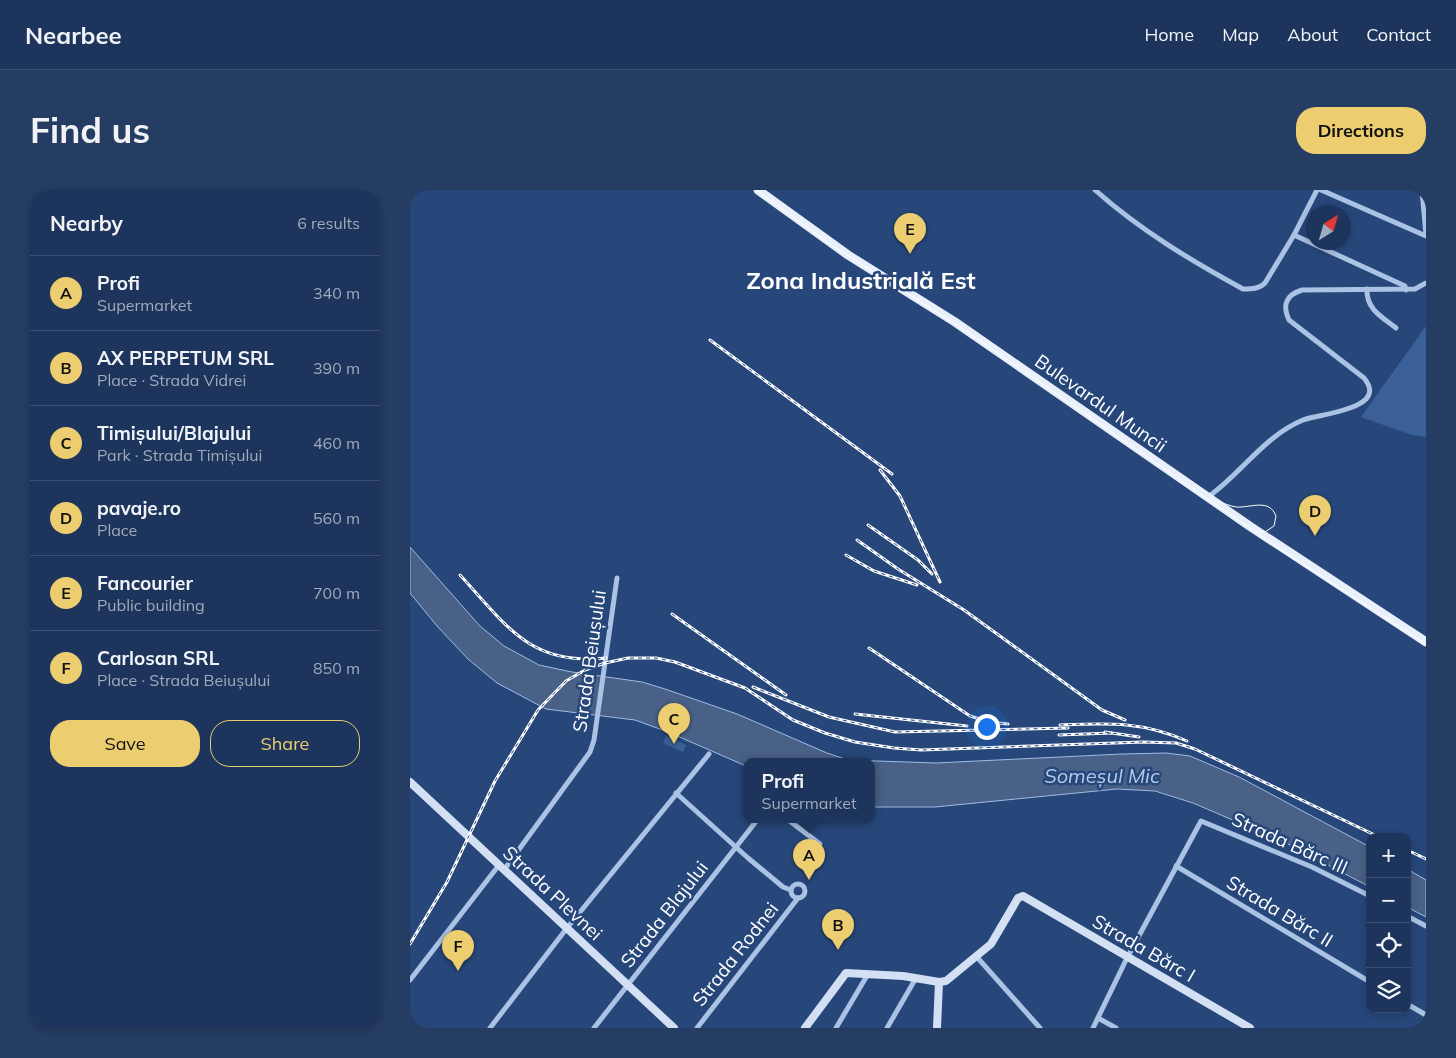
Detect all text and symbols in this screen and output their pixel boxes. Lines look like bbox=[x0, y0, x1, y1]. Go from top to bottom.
text: Nearbee bbox=[25, 20, 122, 50]
text: Home bbox=[1144, 23, 1194, 46]
text: Map bbox=[1222, 23, 1259, 46]
text: About bbox=[1287, 23, 1338, 46]
text: Contact bbox=[1366, 23, 1431, 46]
button: Directions bbox=[1296, 107, 1426, 154]
text: Find us bbox=[30, 108, 150, 152]
north arrow bbox=[1306, 205, 1351, 250]
text: Nearby bbox=[50, 210, 123, 236]
text: 6 results bbox=[297, 213, 360, 233]
pin: E bbox=[894, 213, 926, 254]
district label: Zona Industrială Est bbox=[746, 265, 976, 295]
text: Profi bbox=[97, 271, 140, 295]
text: A bbox=[60, 283, 72, 303]
text: 340 m bbox=[313, 283, 360, 303]
text: Supermarket bbox=[97, 295, 192, 315]
text: AX PERPETUM SRL bbox=[97, 346, 274, 370]
street label: Bulevardul Muncii bbox=[1030, 349, 1172, 457]
text: B bbox=[60, 358, 72, 378]
text: 390 m bbox=[313, 358, 360, 378]
text: Place · Strada Vidrei bbox=[97, 370, 246, 390]
text: Timișului/Blajului bbox=[97, 421, 251, 445]
text: C bbox=[61, 433, 71, 453]
text: 460 m bbox=[313, 433, 360, 453]
text: Park · Strada Timișului bbox=[97, 445, 262, 465]
pin: D bbox=[1299, 495, 1331, 536]
text: pavaje.ro bbox=[97, 496, 181, 520]
text: D bbox=[60, 508, 72, 528]
text: 560 m bbox=[313, 508, 360, 528]
text: Place bbox=[97, 520, 137, 540]
text: Fancourier bbox=[97, 571, 193, 595]
text: E bbox=[61, 583, 71, 603]
text: 700 m bbox=[313, 583, 360, 603]
street label: Strada Beiușului bbox=[567, 588, 612, 734]
text: Public building bbox=[97, 595, 205, 615]
text: Carlosan SRL bbox=[97, 646, 219, 670]
text: F bbox=[61, 658, 71, 678]
text: 850 m bbox=[313, 658, 360, 678]
text: Place · Strada Beiușului bbox=[97, 670, 270, 690]
pin: C bbox=[658, 703, 690, 744]
your location bbox=[974, 714, 1000, 740]
button: Save bbox=[50, 720, 200, 767]
button: Share bbox=[210, 720, 360, 767]
popup bbox=[743, 758, 875, 823]
water label: Someșul Mic bbox=[1044, 763, 1160, 789]
text: Profi bbox=[761, 769, 804, 793]
text: Supermarket bbox=[761, 793, 857, 813]
street label: Strada Bărc III bbox=[1228, 807, 1352, 879]
map controls bbox=[1366, 833, 1411, 1013]
button: + bbox=[1366, 833, 1411, 878]
pin: A bbox=[793, 839, 825, 880]
street label: Strada Plevnei bbox=[498, 841, 608, 945]
street label: Strada Blajului bbox=[615, 856, 713, 972]
street label: Strada Bărc II bbox=[1223, 870, 1337, 952]
button: − bbox=[1366, 878, 1411, 923]
street label: Strada Rodnei bbox=[687, 897, 783, 1011]
pin: B bbox=[822, 909, 854, 950]
street label: Strada Bărc I bbox=[1088, 909, 1200, 987]
button: locate bbox=[1366, 923, 1411, 968]
pin: F bbox=[442, 930, 474, 971]
button: layers bbox=[1366, 968, 1411, 1013]

